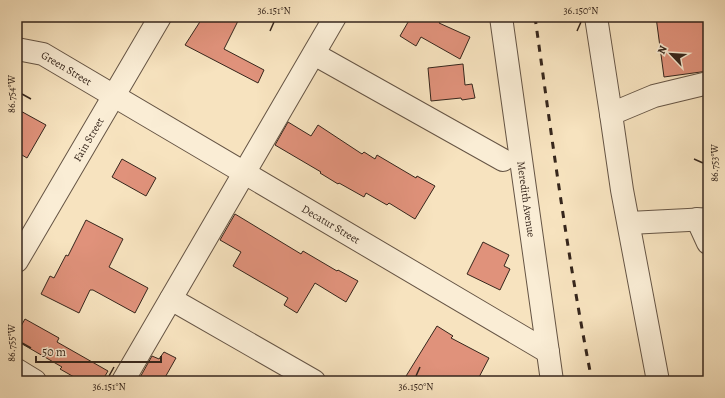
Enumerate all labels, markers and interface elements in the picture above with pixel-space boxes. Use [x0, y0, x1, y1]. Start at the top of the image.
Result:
text: 36.151°N [257, 4, 291, 17]
text: 36.150°N [563, 4, 599, 17]
north arrow [651, 34, 691, 74]
text: N [654, 43, 671, 57]
street label: Green Street [38, 48, 95, 89]
text: 86.754°W [5, 74, 18, 113]
street label: Fain Street [70, 114, 108, 164]
text: 86.753°W [708, 144, 721, 182]
street label: Meredith Avenue [513, 160, 539, 238]
street label: Decatur Street [299, 201, 363, 248]
text: 86.755°W [5, 323, 18, 362]
scale bar [36, 338, 161, 364]
text: 50 m [42, 344, 66, 360]
text: 36.151°N [92, 380, 126, 393]
text: 36.150°N [398, 380, 434, 393]

